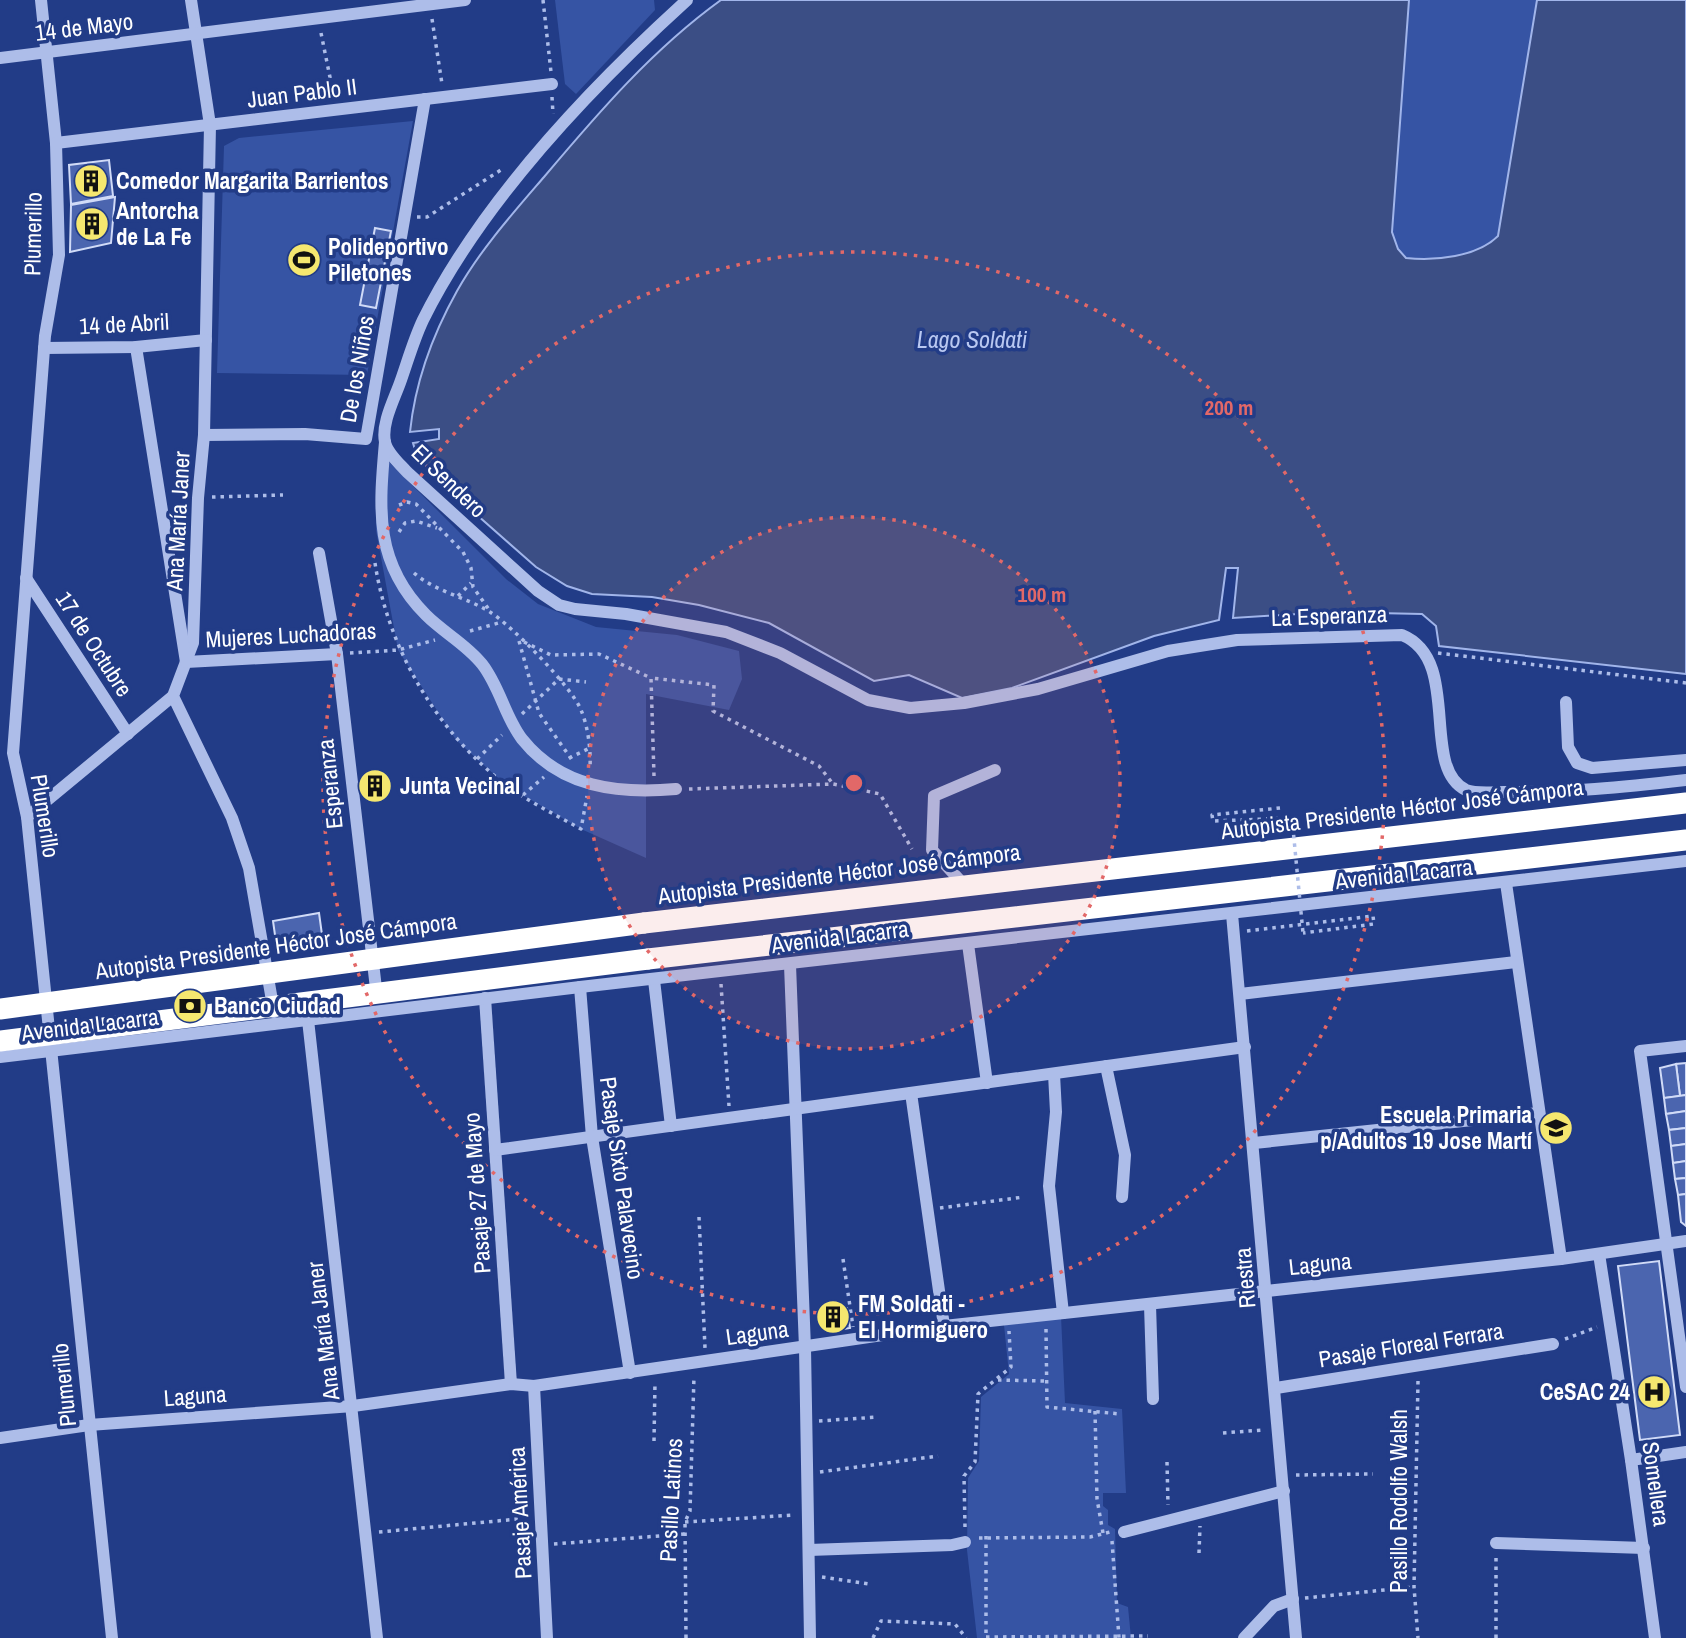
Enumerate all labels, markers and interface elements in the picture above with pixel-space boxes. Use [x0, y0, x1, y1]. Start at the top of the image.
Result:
street label: 14 de Mayo [33, 5, 135, 48]
street label: Juan Pablo II [245, 70, 358, 115]
building icon: Comedor Margarita Barrientos [72, 162, 110, 200]
place label: Comedor Margarita Barrientos [116, 165, 388, 196]
street label: Plumerillo [16, 192, 49, 276]
place label: Antorcha de La Fe [116, 195, 199, 252]
building icon: Antorcha de La Fe [73, 205, 111, 243]
place label: Polideportivo Piletones [328, 231, 449, 288]
sports icon: Polideportivo Piletones [285, 241, 323, 279]
street label: 14 de Abril [78, 306, 170, 341]
street label: De los Niños [332, 313, 381, 425]
water label: Lago Soldati [917, 323, 1028, 355]
text: 200 m [1205, 393, 1253, 422]
street label: El Sendero [405, 437, 494, 524]
street label: Ana María Janer [158, 450, 197, 592]
text: 100 m [1018, 580, 1066, 609]
street label: 17 de Octubre [49, 585, 140, 702]
street label: La Esperanza [1270, 598, 1388, 633]
street label: Mujeres Luchadoras [205, 615, 377, 654]
street label: Esperanza [309, 737, 350, 831]
building icon: Junta Vecinal [356, 767, 394, 805]
place label: Junta Vecinal [400, 770, 520, 801]
centre of rings [842, 771, 866, 795]
street label: Autopista Presidente Héctor José Cámpora [1218, 771, 1585, 846]
street label: Plumerillo [24, 772, 67, 860]
street label: Autopista Presidente Héctor José Cámpora [655, 836, 1022, 911]
street label: Avenida Lacarra [1333, 851, 1475, 896]
street label: Autopista Presidente Héctor José Cámpora [92, 905, 459, 986]
street label: Avenida Lacarra [769, 913, 911, 960]
bank icon: Banco Ciudad [171, 987, 209, 1025]
place label: Banco Ciudad [214, 990, 341, 1021]
street label: Avenida Lacarra [19, 1001, 161, 1048]
street label: Pasaje Sixto Palavecino [593, 1075, 652, 1281]
place label: Escuela Primaria p/Adultos 19 Jose Martí [1320, 1099, 1533, 1156]
school or university icon: Escuela Primaria p/Adultos 19 Jose Martí [1537, 1109, 1575, 1147]
street label: Pasaje 27 de Mayo [455, 1111, 498, 1275]
street label: Laguna [1287, 1245, 1353, 1282]
street label: Riestra [1226, 1246, 1263, 1310]
street label: Ana María Janer [299, 1259, 347, 1403]
place label: FM Soldati - El Hormiguero [858, 1288, 988, 1345]
building icon: FM Soldati - El Hormiguero [814, 1298, 852, 1336]
street label: Laguna [724, 1313, 791, 1352]
street label: Pasaje Floreal Ferrara [1316, 1315, 1506, 1374]
street label: Plumerillo [44, 1342, 83, 1428]
hospital icon: CeSAC 24 [1635, 1373, 1673, 1411]
place label: CeSAC 24 [1540, 1376, 1631, 1407]
street label: Laguna [162, 1378, 228, 1413]
street label: Pasillo Rodolfo Walsh [1383, 1409, 1414, 1593]
street label: Pasillo Latinos [652, 1437, 689, 1563]
street label: Somellera [1635, 1440, 1678, 1529]
street label: Pasaje América [501, 1446, 538, 1580]

